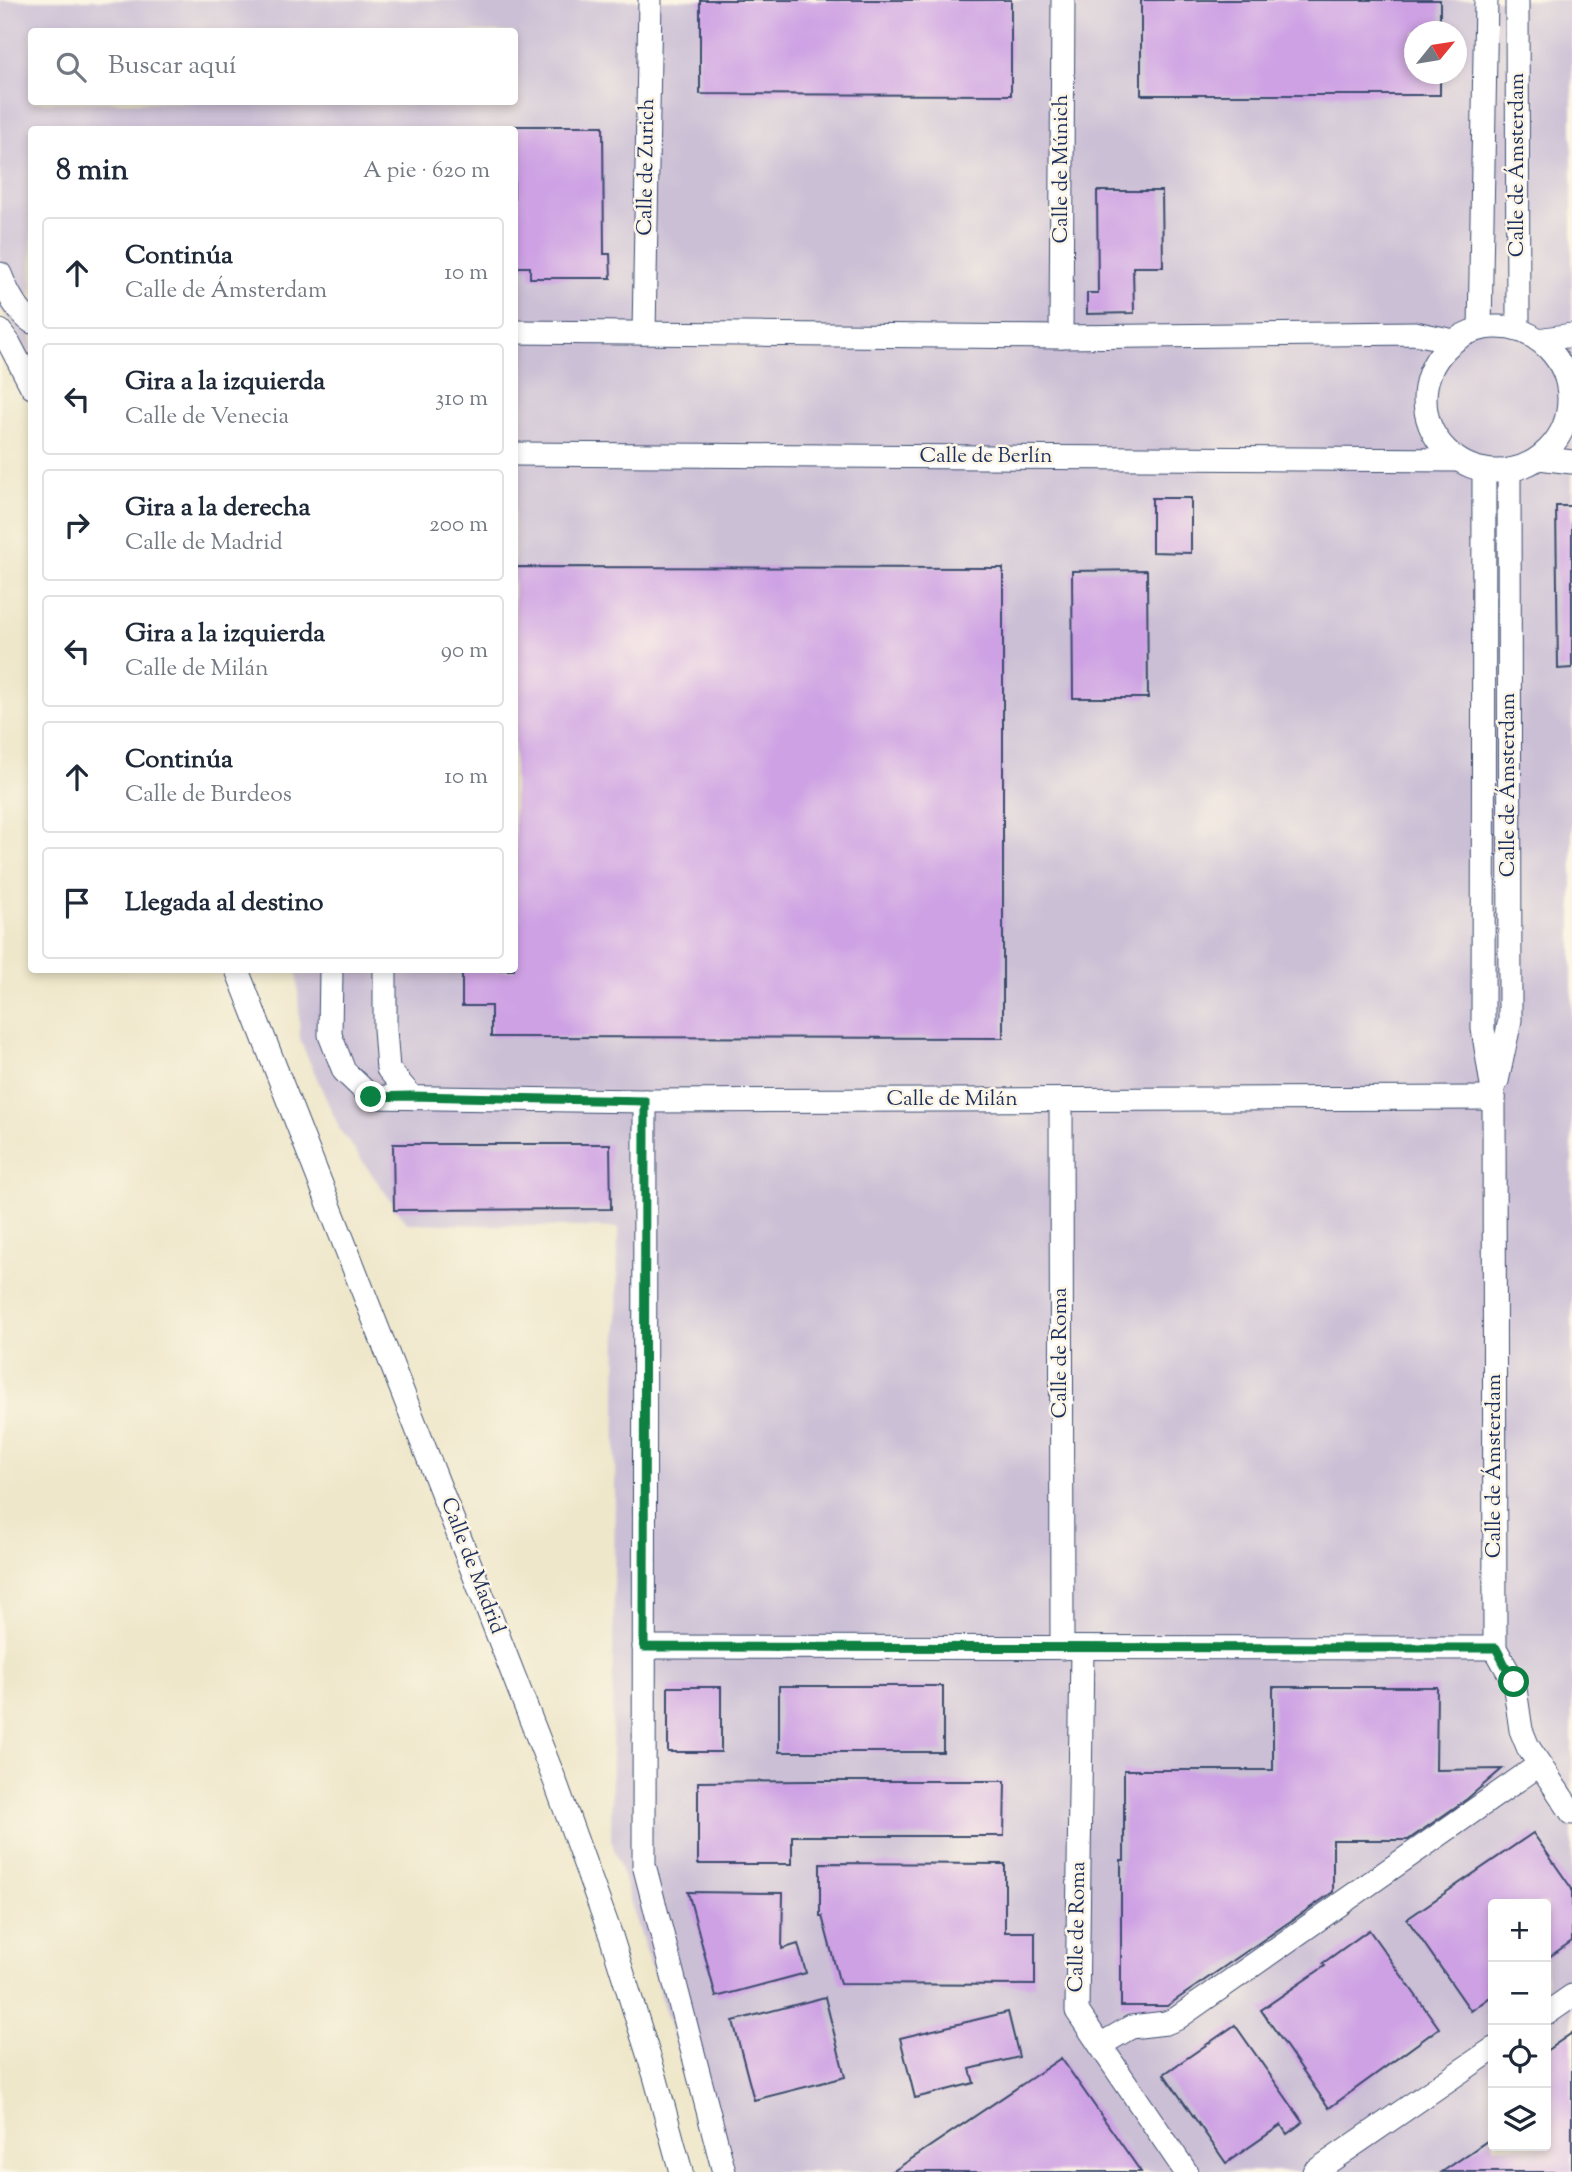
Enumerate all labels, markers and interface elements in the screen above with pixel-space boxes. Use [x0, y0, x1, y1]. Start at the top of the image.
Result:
north arrow [1404, 21, 1467, 84]
search box [28, 28, 518, 105]
icon: search [52, 48, 90, 86]
text: Buscar aquí [108, 48, 237, 85]
street label: Calle de Ámsterdam [1503, 73, 1533, 257]
street label: Calle de Múnich [1047, 94, 1077, 244]
street label: Calle de Zurich [631, 98, 663, 236]
text: 8 min [56, 150, 128, 193]
text: A pie · 620 m [363, 155, 490, 188]
text: Continúa [125, 238, 233, 275]
icon: ahead [58, 254, 96, 292]
text: 10 m [444, 257, 488, 290]
text: Calle de Ámsterdam [125, 275, 327, 308]
text: Gira a la izquierda [125, 364, 325, 401]
icon: left [58, 380, 96, 418]
text: 310 m [435, 383, 488, 416]
text: Calle de Venecia [125, 401, 289, 434]
street label: Calle de Berlín [919, 442, 1053, 472]
text: Gira a la derecha [125, 490, 310, 527]
icon: right [58, 506, 96, 544]
text: 200 m [429, 509, 488, 542]
text: Calle de Madrid [125, 527, 283, 560]
text: Gira a la izquierda [125, 616, 325, 653]
icon: left [58, 632, 96, 670]
text: 90 m [441, 635, 488, 668]
text: Calle de Milán [125, 653, 269, 686]
street label: Calle de Ámsterdam [1494, 693, 1524, 877]
text: Continúa [125, 742, 233, 779]
icon: ahead [58, 758, 96, 796]
text: 10 m [444, 761, 488, 794]
text: Calle de Burdeos [125, 779, 292, 812]
icon: arrive [58, 884, 96, 922]
text: Llegada al destino [125, 885, 323, 922]
route end [355, 1081, 386, 1112]
street label: Calle de Milán [886, 1085, 1018, 1115]
street label: Calle de Roma [1046, 1287, 1076, 1419]
street label: Calle de Ámsterdam [1480, 1374, 1510, 1558]
street label: Calle de Madrid [432, 1493, 512, 1639]
route start [1498, 1666, 1529, 1697]
street label: Calle de Roma [1062, 1861, 1094, 1993]
map controls [1488, 1899, 1551, 2151]
button: + [1488, 1899, 1551, 1962]
button: − [1488, 1962, 1551, 2025]
button: locate [1488, 2025, 1551, 2088]
button: layers [1488, 2088, 1551, 2151]

